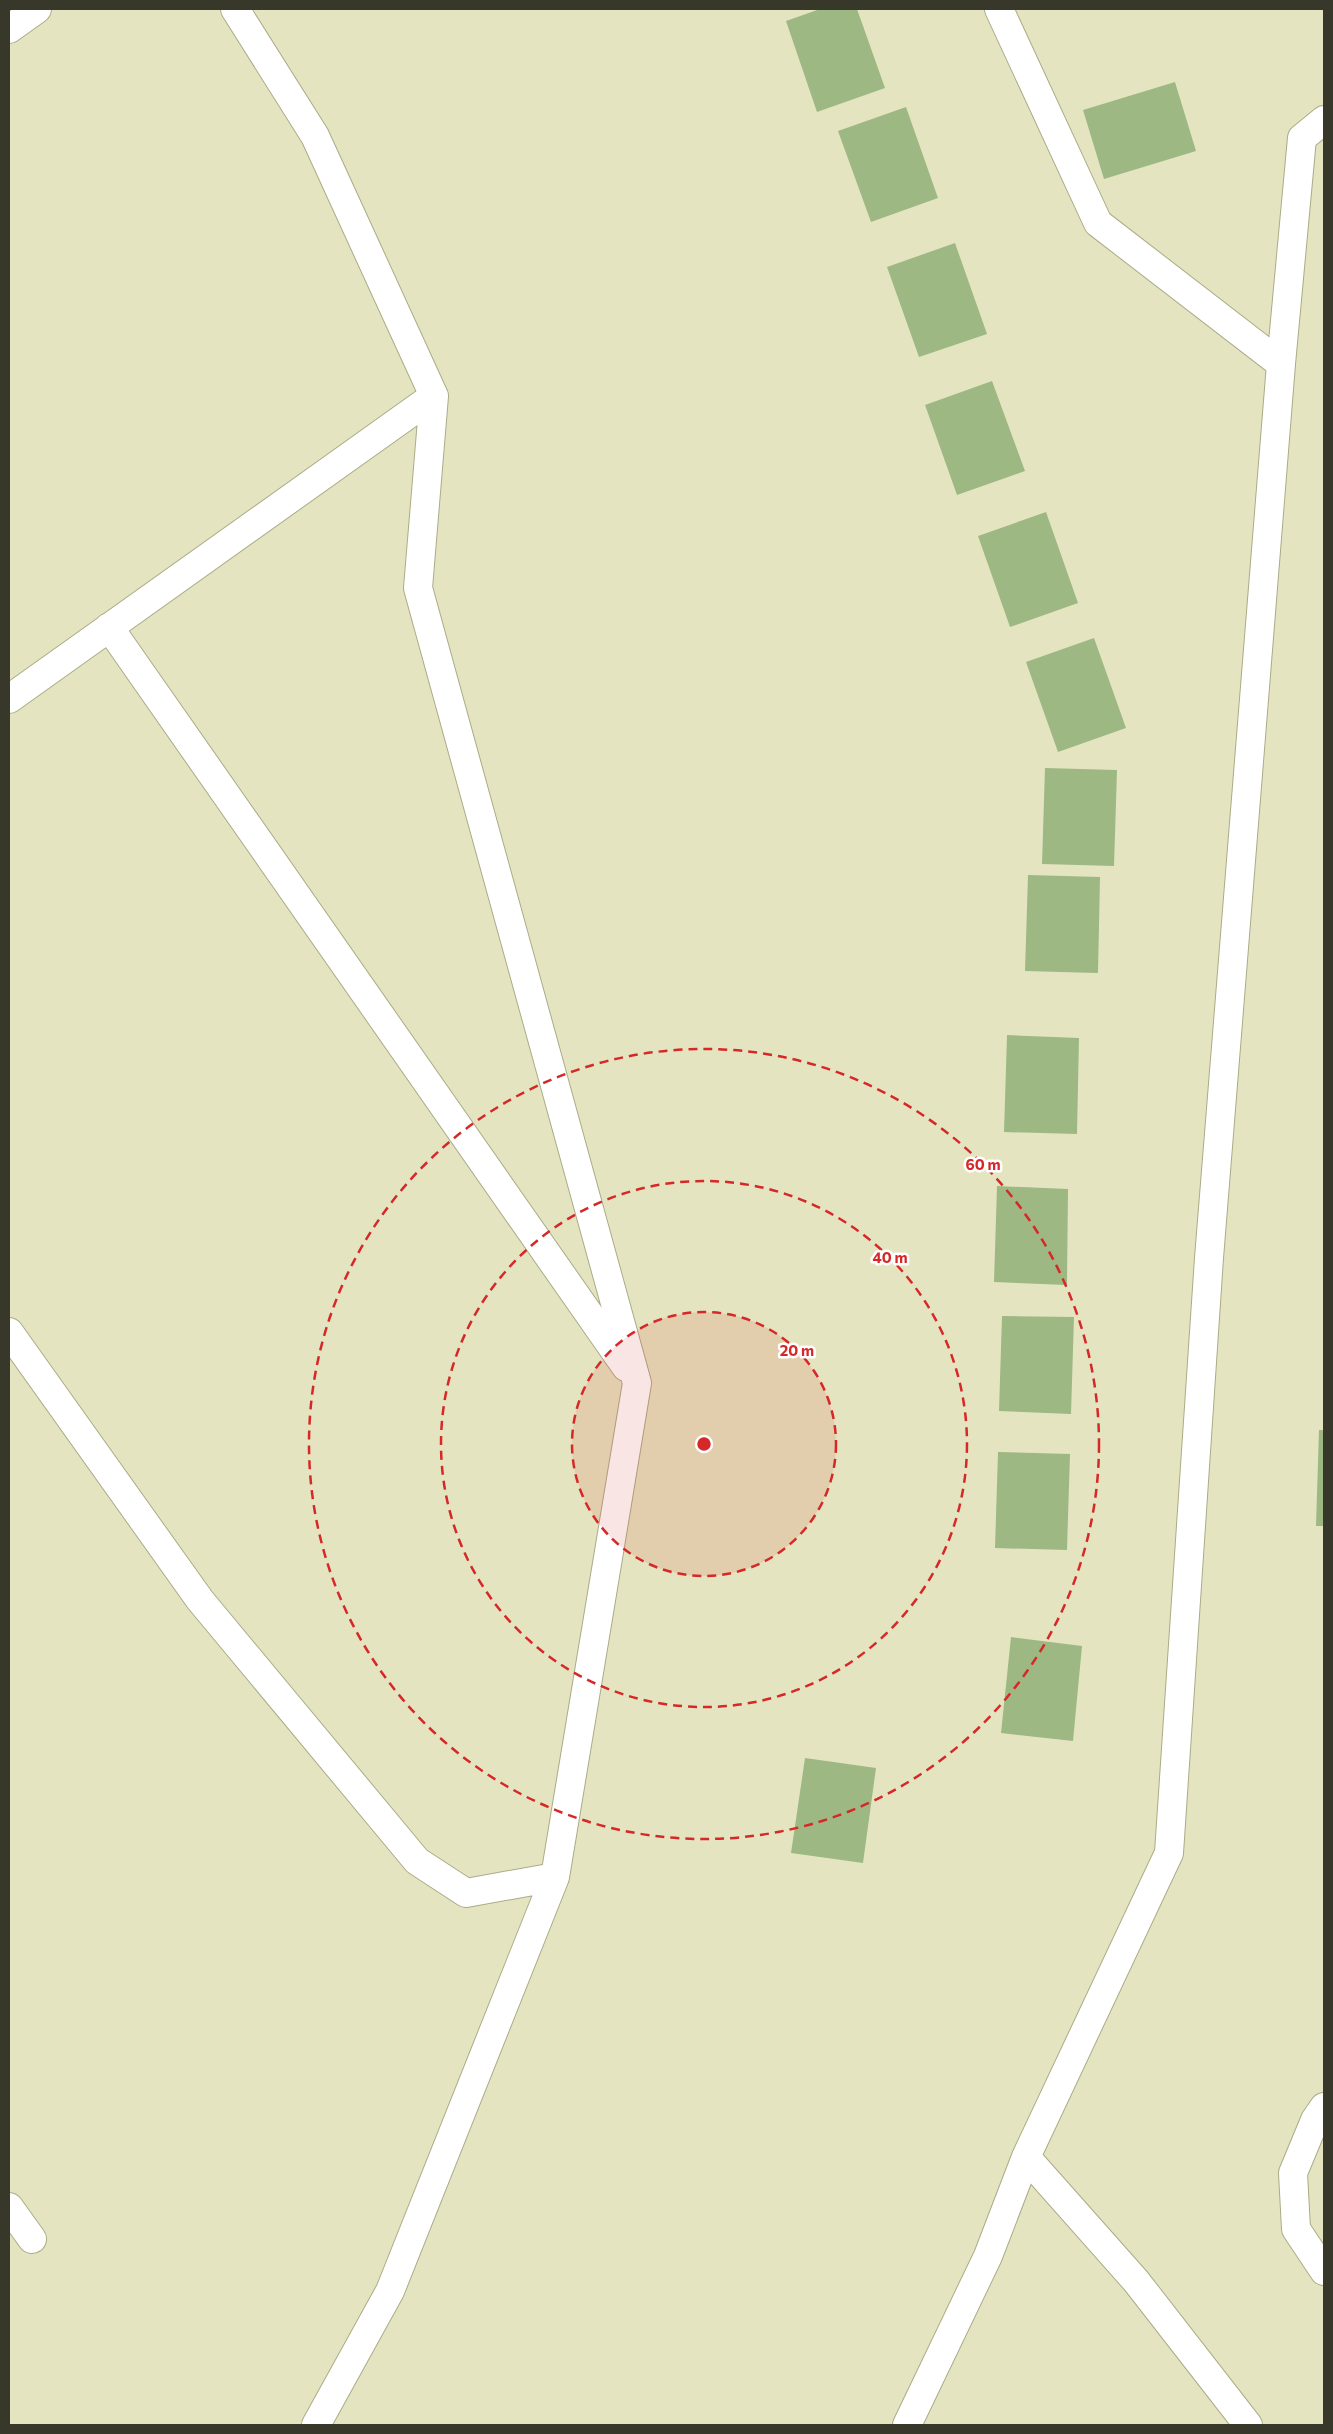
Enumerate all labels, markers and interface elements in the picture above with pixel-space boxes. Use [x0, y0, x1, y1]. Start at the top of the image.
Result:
text: 60 m [965, 1155, 1001, 1173]
text: 40 m [872, 1248, 908, 1266]
text: 20 m [780, 1341, 814, 1359]
centre of rings [695, 1435, 713, 1453]

